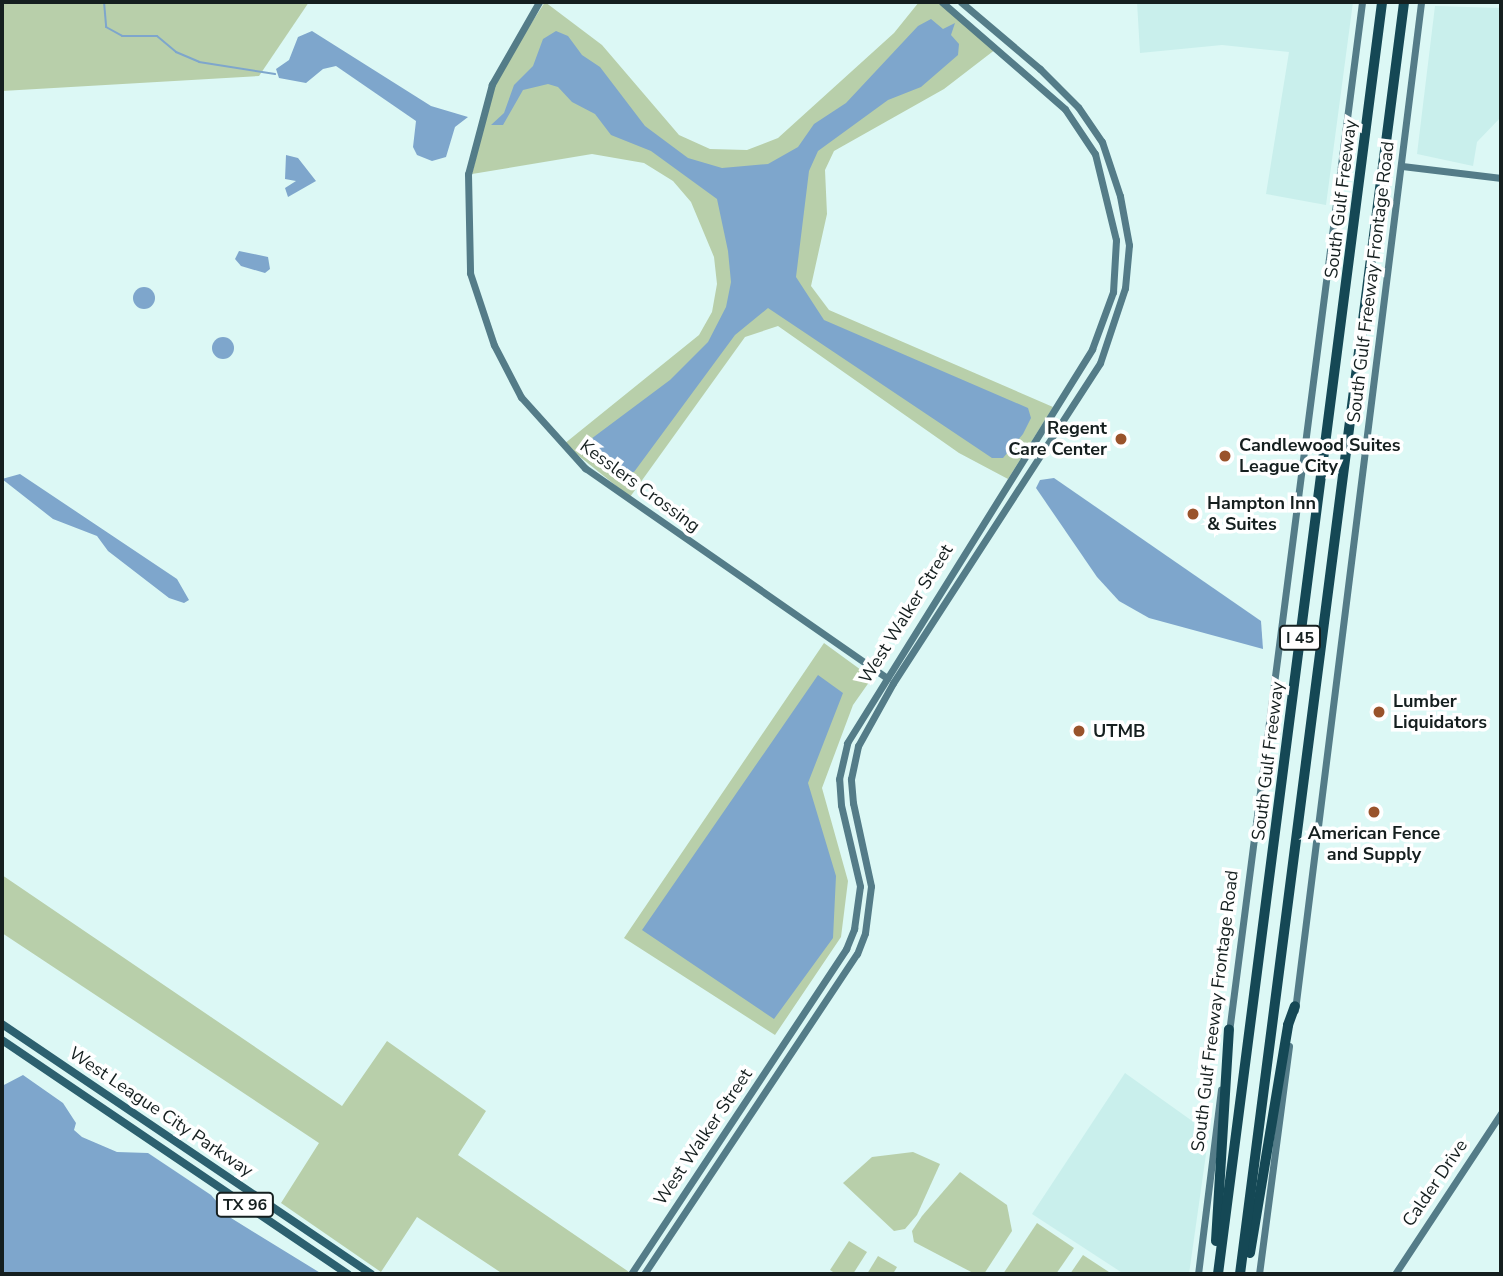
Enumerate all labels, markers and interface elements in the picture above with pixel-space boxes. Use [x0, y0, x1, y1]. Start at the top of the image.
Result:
street label: South Gulf Freeway [1321, 118, 1361, 280]
street label: South Gulf Freeway Frontage Road [1343, 140, 1399, 424]
place label: Regent Care Center [1008, 418, 1107, 460]
marker: Regent Care Center [1113, 431, 1129, 447]
street label: Kesslers Crossing [576, 435, 704, 537]
place label: Candlewood Suites League City [1239, 435, 1401, 478]
marker: Candlewood Suites League City [1217, 448, 1233, 464]
place label: Hampton Inn & Suites [1207, 493, 1316, 536]
marker: Hampton Inn & Suites [1185, 506, 1201, 522]
street label: West Walker Street [854, 540, 958, 688]
road number: I 45 [1277, 625, 1323, 650]
street label: South Gulf Freeway [1248, 680, 1288, 842]
place label: Lumber Liquidators [1393, 691, 1487, 734]
marker: Lumber Liquidators [1371, 704, 1387, 720]
place label: UTMB [1093, 720, 1145, 742]
marker: UTMB [1071, 723, 1087, 739]
marker: American Fence and Supply [1366, 804, 1382, 820]
place label: American Fence and Supply [1308, 823, 1440, 866]
street label: South Gulf Freeway Frontage Road [1187, 869, 1243, 1153]
street label: West League City Parkway [65, 1042, 257, 1182]
street label: West Walker Street [649, 1065, 757, 1209]
street label: Calder Drive [1398, 1135, 1472, 1231]
road number: TX 96 [215, 1192, 275, 1218]

